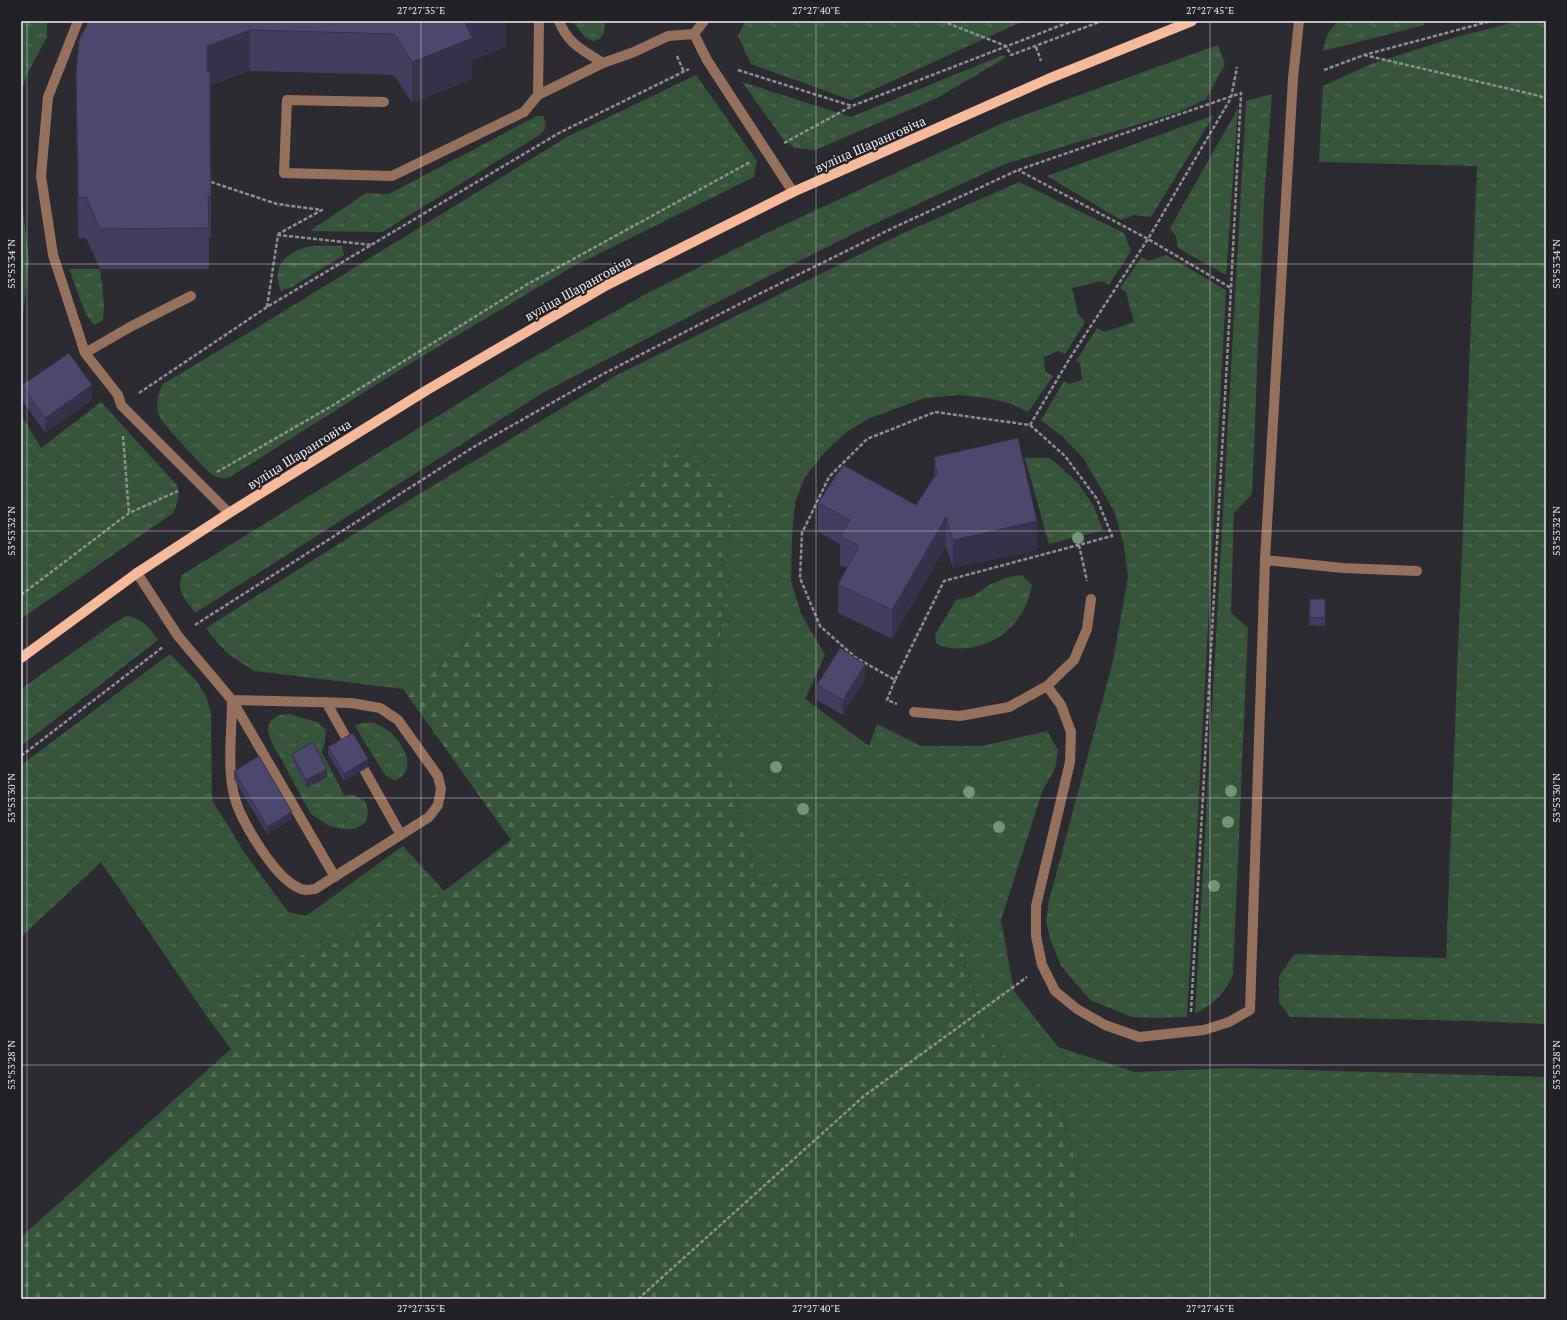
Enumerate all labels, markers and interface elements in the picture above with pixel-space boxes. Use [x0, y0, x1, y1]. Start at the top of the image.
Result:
text: 27°27'35"E [397, 4, 445, 17]
text: 27°27'40"E [792, 4, 840, 17]
text: 27°27'45"E [1186, 4, 1234, 17]
street label: вуліца Шаранговіча [812, 111, 929, 177]
text: 53°53'34"N [5, 239, 18, 289]
text: 53°53'34"N [1550, 239, 1563, 289]
street label: вуліца Шаранговіча [521, 251, 635, 325]
street label: вуліца Шаранговіча [243, 414, 355, 493]
text: 53°53'32"N [5, 506, 18, 556]
text: 53°53'32"N [1550, 506, 1563, 556]
text: 53°53'30"N [5, 773, 18, 823]
text: 53°53'30"N [1550, 773, 1563, 823]
text: 53°53'28"N [5, 1040, 18, 1090]
text: 53°53'28"N [1550, 1040, 1563, 1090]
text: 27°27'35"E [397, 1302, 445, 1315]
text: 27°27'40"E [792, 1302, 840, 1315]
text: 27°27'45"E [1186, 1302, 1234, 1315]

